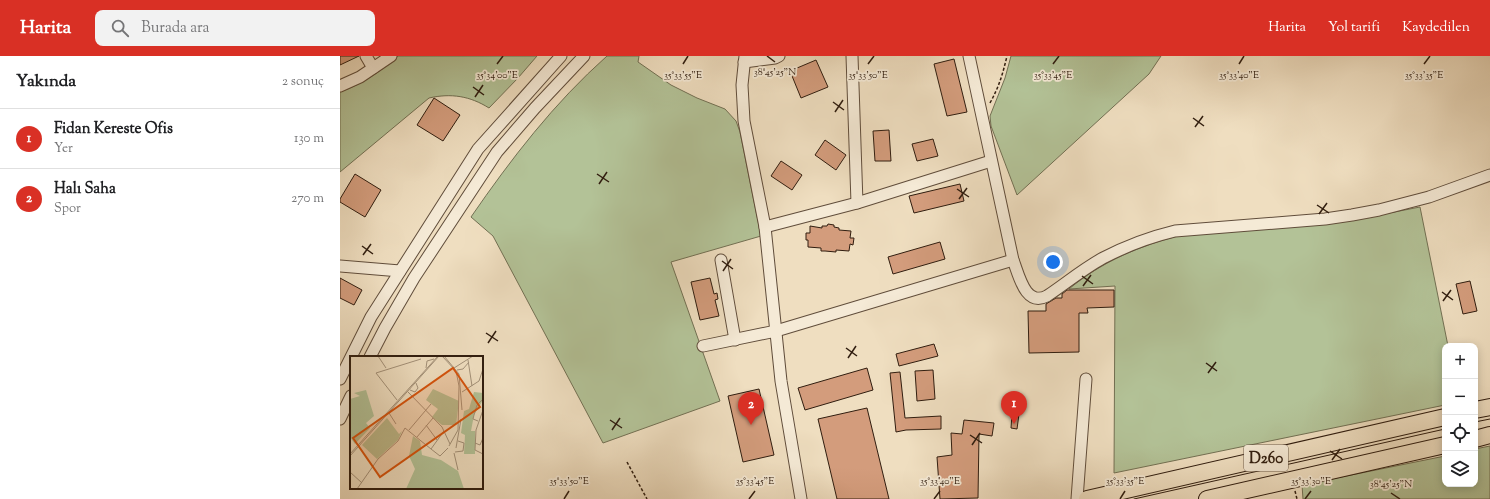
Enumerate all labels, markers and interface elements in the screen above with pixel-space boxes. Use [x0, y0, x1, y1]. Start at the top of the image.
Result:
search box [95, 10, 375, 46]
text: Harita [20, 15, 71, 42]
icon: search [109, 17, 131, 39]
text: Burada ara [141, 18, 209, 39]
text: Harita [1268, 18, 1306, 38]
text: Yol tarifi [1328, 18, 1380, 38]
text: Kaydedilen [1402, 18, 1470, 38]
text: 38°45'25"N [754, 65, 796, 80]
text: 35°34'00"E [476, 68, 518, 83]
text: 35°33'55"E [664, 68, 702, 83]
text: 35°33'50"E [848, 68, 888, 83]
text: 35°33'45"E [1034, 68, 1072, 83]
text: 35°33'40"E [1219, 68, 1259, 83]
text: 35°33'35"E [1405, 68, 1443, 83]
text: Yakında [16, 70, 76, 94]
text: 2 sonuç [282, 73, 324, 91]
text: Fidan Kereste Ofis [54, 119, 173, 140]
text: 1 [27, 130, 31, 148]
text: 130 m [294, 130, 324, 148]
text: Yer [54, 140, 73, 158]
text: Halı Saha [54, 179, 116, 200]
text: 2 [26, 190, 32, 208]
text: 270 m [291, 190, 324, 208]
text: Spor [54, 200, 81, 218]
your location [1043, 252, 1063, 272]
map controls [1442, 343, 1478, 487]
button: + [1442, 343, 1478, 379]
inset map [350, 356, 483, 489]
button: − [1442, 379, 1478, 415]
pin: 1 [1001, 391, 1027, 424]
pin: 2 [738, 392, 764, 425]
button: locate [1442, 415, 1478, 451]
road number: D260 [1244, 445, 1288, 471]
button: layers [1442, 451, 1478, 487]
text: 35°33'50"E [549, 474, 589, 489]
text: 35°33'45"E [736, 474, 774, 489]
text: 35°33'40"E [920, 474, 960, 489]
text: 35°33'35"E [1106, 474, 1144, 489]
text: 35°33'30"E [1291, 474, 1331, 489]
text: 38°45'25"N [1370, 477, 1412, 492]

